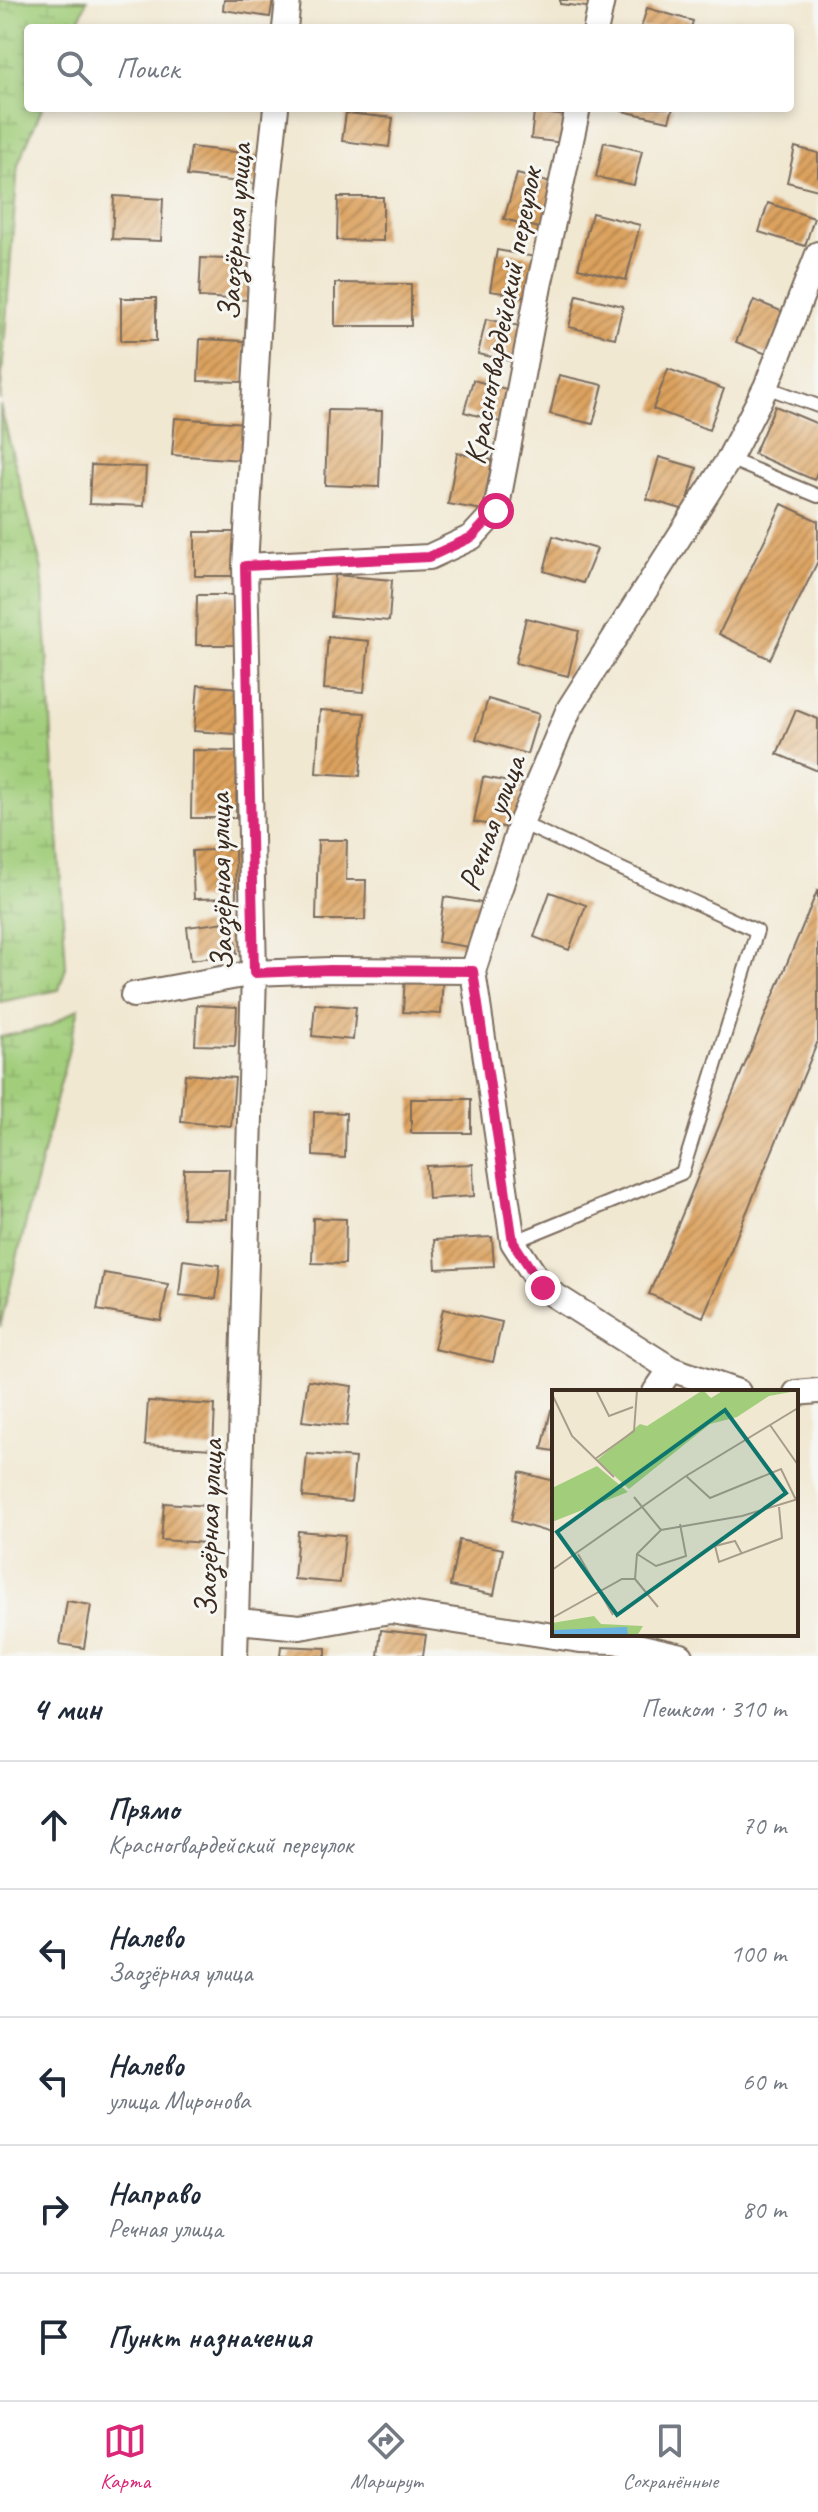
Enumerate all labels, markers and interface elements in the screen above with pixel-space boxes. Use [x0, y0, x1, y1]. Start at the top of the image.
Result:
search box [24, 24, 794, 112]
icon: search [52, 46, 96, 90]
text: Поиск [116, 49, 179, 87]
street label: Заозёрная улица [208, 140, 261, 322]
street label: Красногвардейский переулок [454, 161, 552, 468]
route start [478, 493, 514, 529]
street label: Речная улица [448, 747, 536, 896]
street label: Заозёрная улица [198, 791, 243, 971]
route end [525, 1270, 561, 1306]
inset map [552, 1390, 798, 1636]
street label: Заозёрная улица [185, 1436, 232, 1617]
text: 4 мин [32, 1687, 101, 1730]
text: Пешком · 310 m [641, 1692, 786, 1725]
text: Прямо [108, 1790, 179, 1828]
icon: ahead [32, 1803, 76, 1847]
text: 70 m [742, 1809, 786, 1842]
text: Красногвардейский переулок [108, 1828, 353, 1861]
text: Налево [108, 1918, 184, 1956]
icon: left [32, 1931, 76, 1975]
text: 100 m [730, 1937, 786, 1970]
text: Заозёрная улица [108, 1956, 252, 1989]
text: Налево [108, 2046, 184, 2084]
icon: left [32, 2059, 76, 2103]
text: 60 m [742, 2065, 786, 2098]
text: улица Миронова [108, 2084, 250, 2117]
text: Направо [108, 2174, 200, 2212]
icon: right [32, 2187, 76, 2231]
text: 80 m [742, 2193, 786, 2226]
text: Речная улица [108, 2212, 223, 2245]
icon: arrive [32, 2315, 76, 2359]
text: Пункт назначения [108, 2318, 311, 2356]
tab: Карта [100, 2419, 150, 2495]
tab: Маршрут [350, 2419, 423, 2495]
tab: Сохранённые [623, 2419, 718, 2495]

